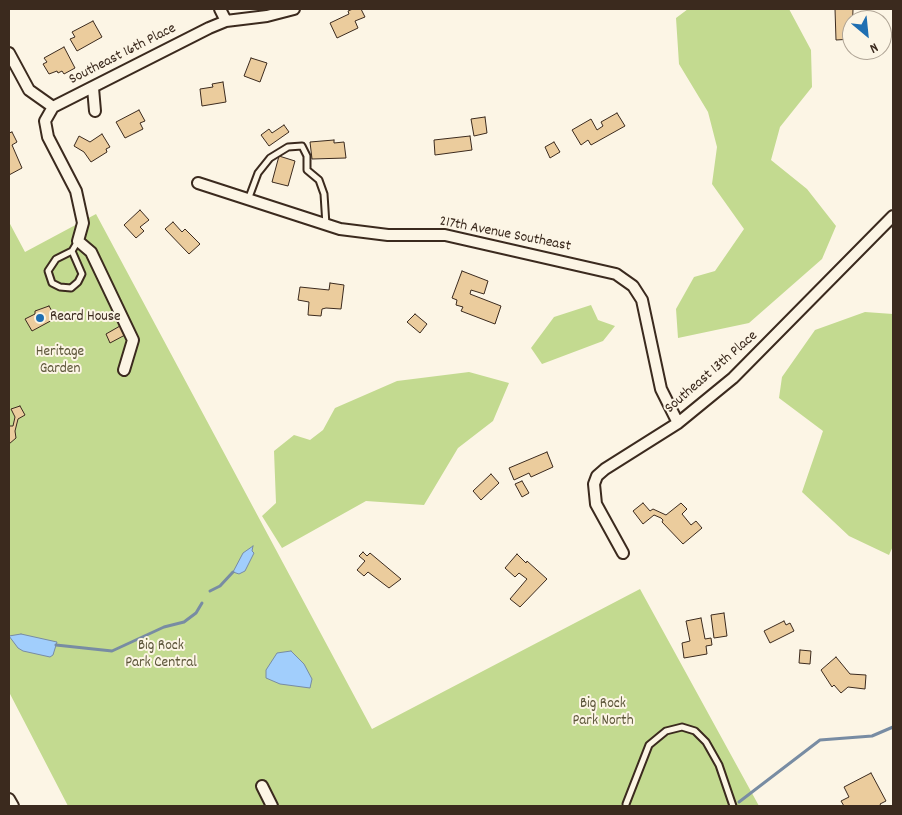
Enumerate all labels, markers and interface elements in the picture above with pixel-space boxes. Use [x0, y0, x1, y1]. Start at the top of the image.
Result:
north arrow [842, 10, 892, 60]
street label: Southeast 16th Place [67, 20, 179, 90]
text: N [866, 37, 881, 58]
street label: 217th Avenue Southeast [438, 213, 572, 257]
place label: Reard House [50, 309, 121, 327]
marker: Reard House [34, 312, 46, 324]
street label: Southeast 13th Place [662, 328, 762, 418]
park label: Heritage Garden [36, 344, 84, 379]
park label: Big Rock Park Central [125, 638, 197, 673]
park label: Big Rock Park North [572, 696, 634, 731]

